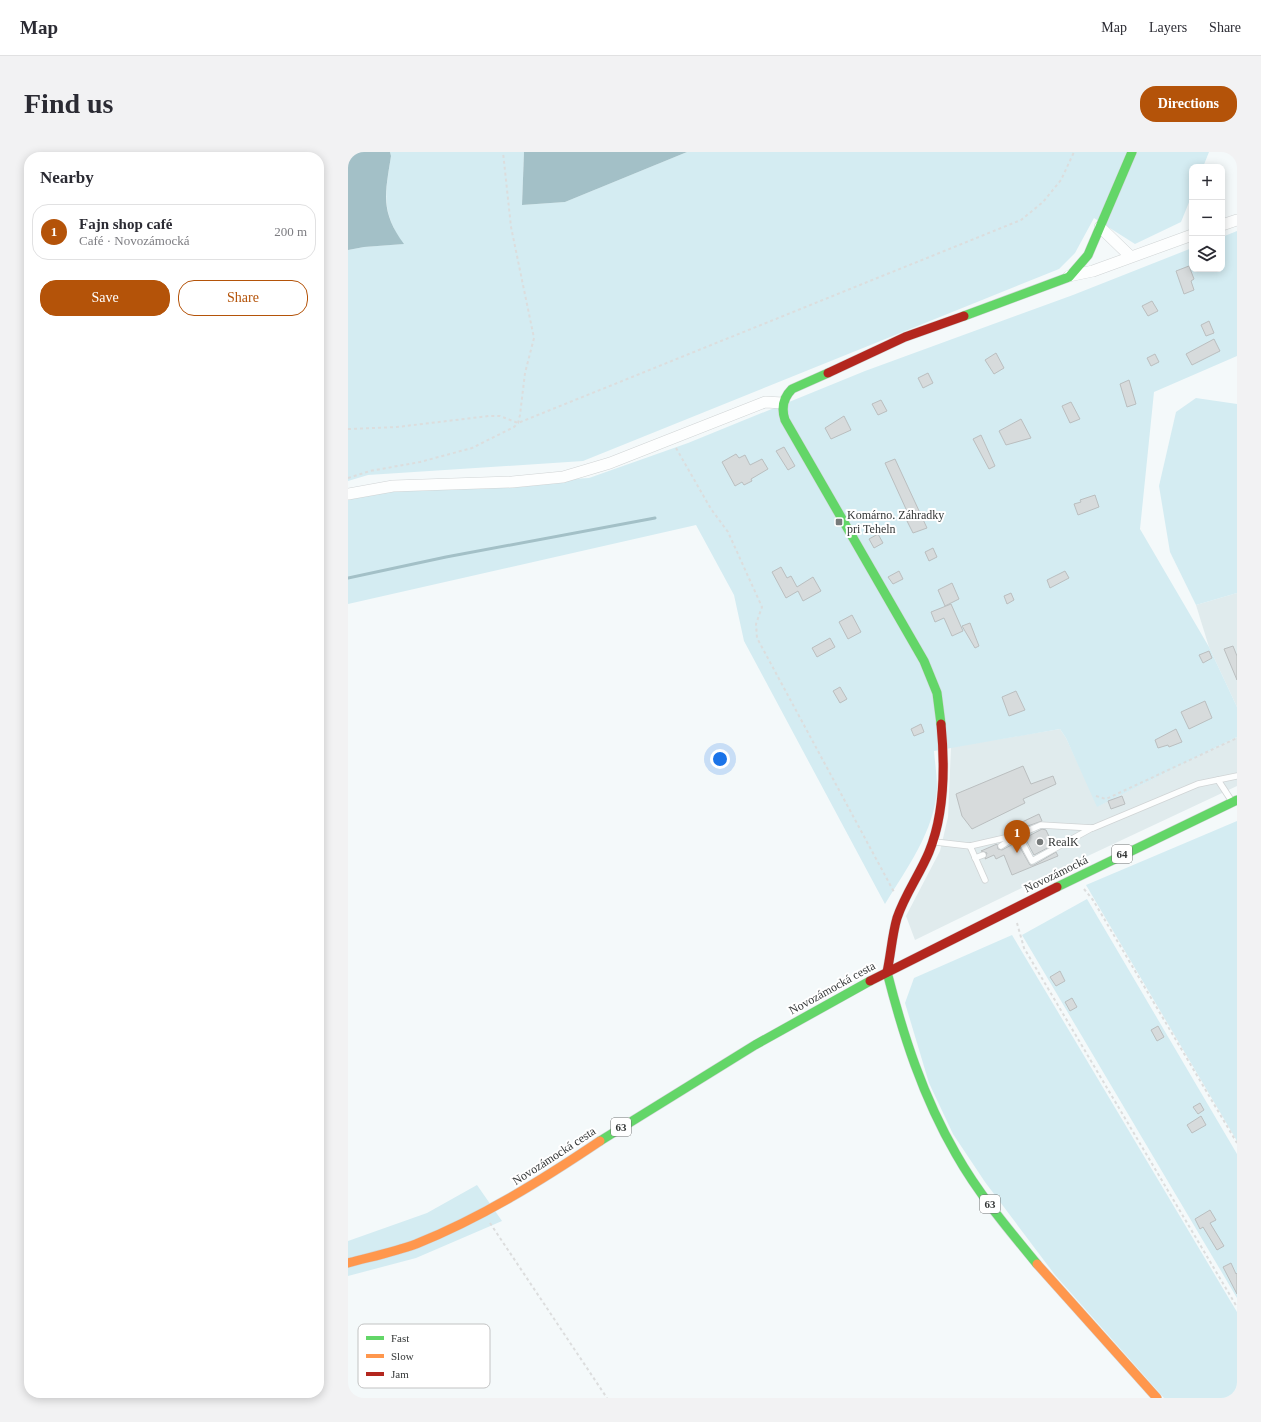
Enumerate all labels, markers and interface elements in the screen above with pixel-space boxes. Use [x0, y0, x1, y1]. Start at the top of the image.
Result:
text: Map [20, 17, 58, 38]
text: Map [1101, 20, 1127, 35]
text: Layers [1149, 20, 1187, 35]
text: Share [1209, 20, 1241, 35]
button: Directions [1140, 86, 1237, 122]
text: Find us [24, 88, 114, 119]
map controls [1189, 164, 1225, 272]
button: + [1189, 164, 1225, 200]
text: Nearby [40, 168, 94, 187]
button: − [1189, 200, 1225, 236]
text: Fajn shop café [79, 216, 172, 232]
text: 1 [51, 224, 57, 239]
text: 200 m [274, 224, 307, 239]
text: Café · Novozámocká [79, 233, 189, 248]
button: layers [1189, 236, 1225, 272]
button: Save [40, 280, 170, 316]
button: Share [178, 280, 308, 316]
place label: Komárno. Záhradky pri Teheln [847, 508, 944, 536]
marker: Komárno. Záhradky pri Teheln [834, 517, 844, 527]
your location [710, 749, 730, 769]
pin: 1 [1004, 820, 1030, 853]
place label: RealK [1048, 835, 1079, 849]
marker: RealK [1035, 837, 1045, 847]
road number: 64 [1112, 845, 1132, 863]
street label: Novozámocká [1022, 852, 1091, 895]
street label: Novozámocká cesta [786, 958, 878, 1017]
road number: 63 [611, 1118, 631, 1136]
street label: Novozámocká cesta [510, 1124, 599, 1188]
road number: 63 [980, 1195, 1000, 1213]
legend [358, 1324, 490, 1388]
text: Fast [391, 1332, 409, 1344]
text: Slow [391, 1350, 414, 1362]
text: Jam [391, 1368, 409, 1380]

